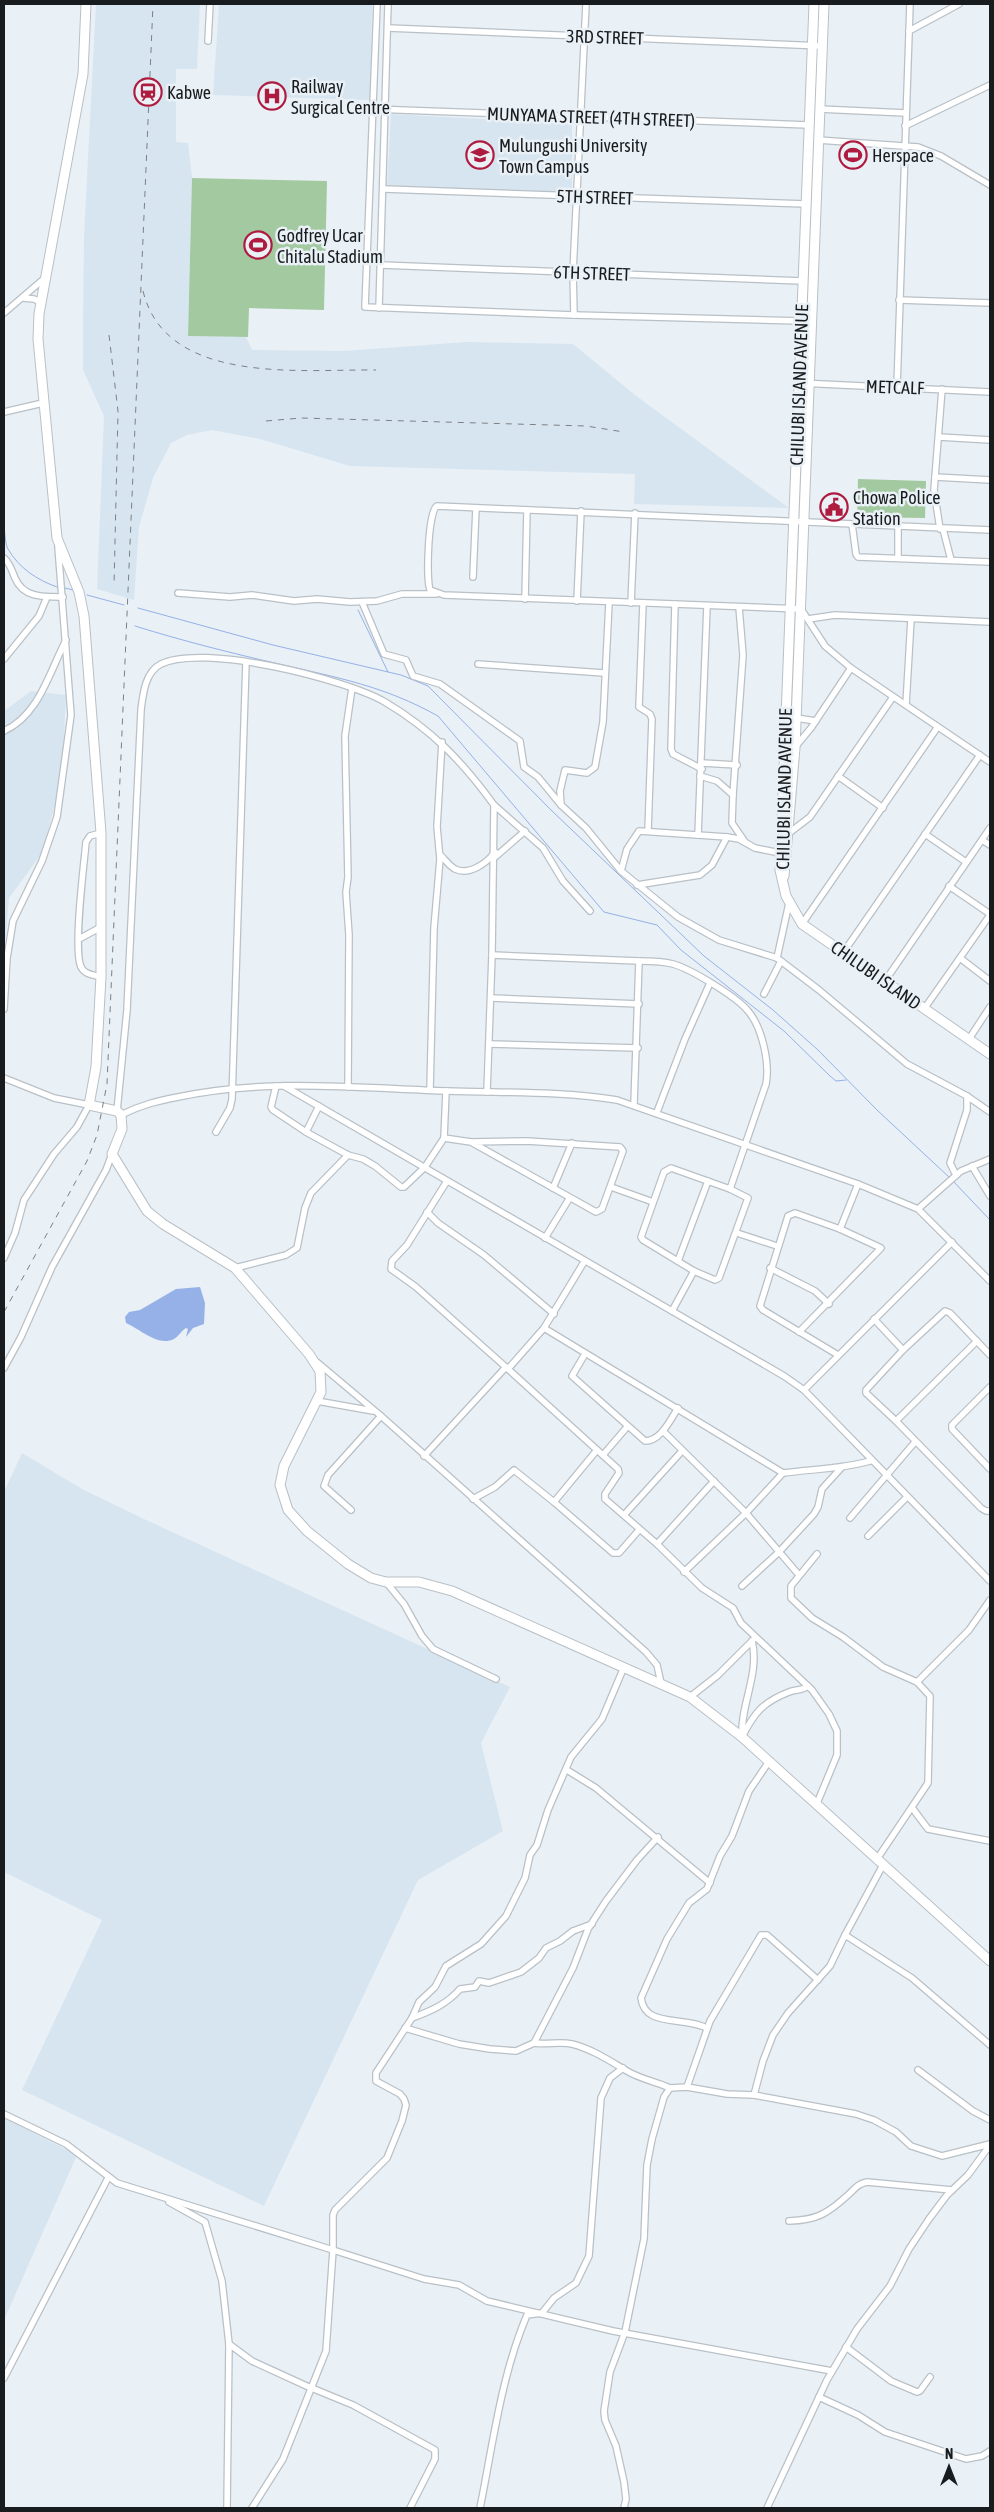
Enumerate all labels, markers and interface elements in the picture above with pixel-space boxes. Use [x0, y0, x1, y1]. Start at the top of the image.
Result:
street label: 3RD STREET [566, 25, 644, 49]
place label: Railway Surgical Centre [291, 76, 390, 118]
station icon: Kabwe [133, 77, 163, 107]
hospital icon: Railway Surgical Centre [257, 81, 287, 111]
place label: Kabwe [167, 82, 211, 103]
street label: MUNYAMA STREET (4TH STREET) [487, 103, 695, 131]
place label: Mulungushi University Town Campus [499, 135, 647, 177]
school or university icon: Mulungushi University Town Campus [465, 140, 495, 170]
sports icon: Herspace [838, 140, 868, 170]
place label: Herspace [872, 145, 934, 166]
street label: 5TH STREET [556, 185, 634, 209]
place label: Godfrey Ucar Chitalu Stadium [277, 225, 383, 267]
sports icon: Godfrey Ucar Chitalu Stadium [243, 230, 273, 260]
street label: 6TH STREET [553, 261, 631, 285]
street label: CHILUBI ISLAND AVENUE [786, 304, 812, 466]
street label: METCALF [865, 375, 925, 399]
place label: Chowa Police Station [853, 487, 940, 529]
public building icon: Chowa Police Station [819, 492, 849, 522]
street label: CHILUBI ISLAND AVENUE [772, 708, 796, 870]
street label: CHILUBI ISLAND [827, 936, 925, 1014]
north arrow [924, 2442, 974, 2492]
text: N [945, 2446, 953, 2462]

